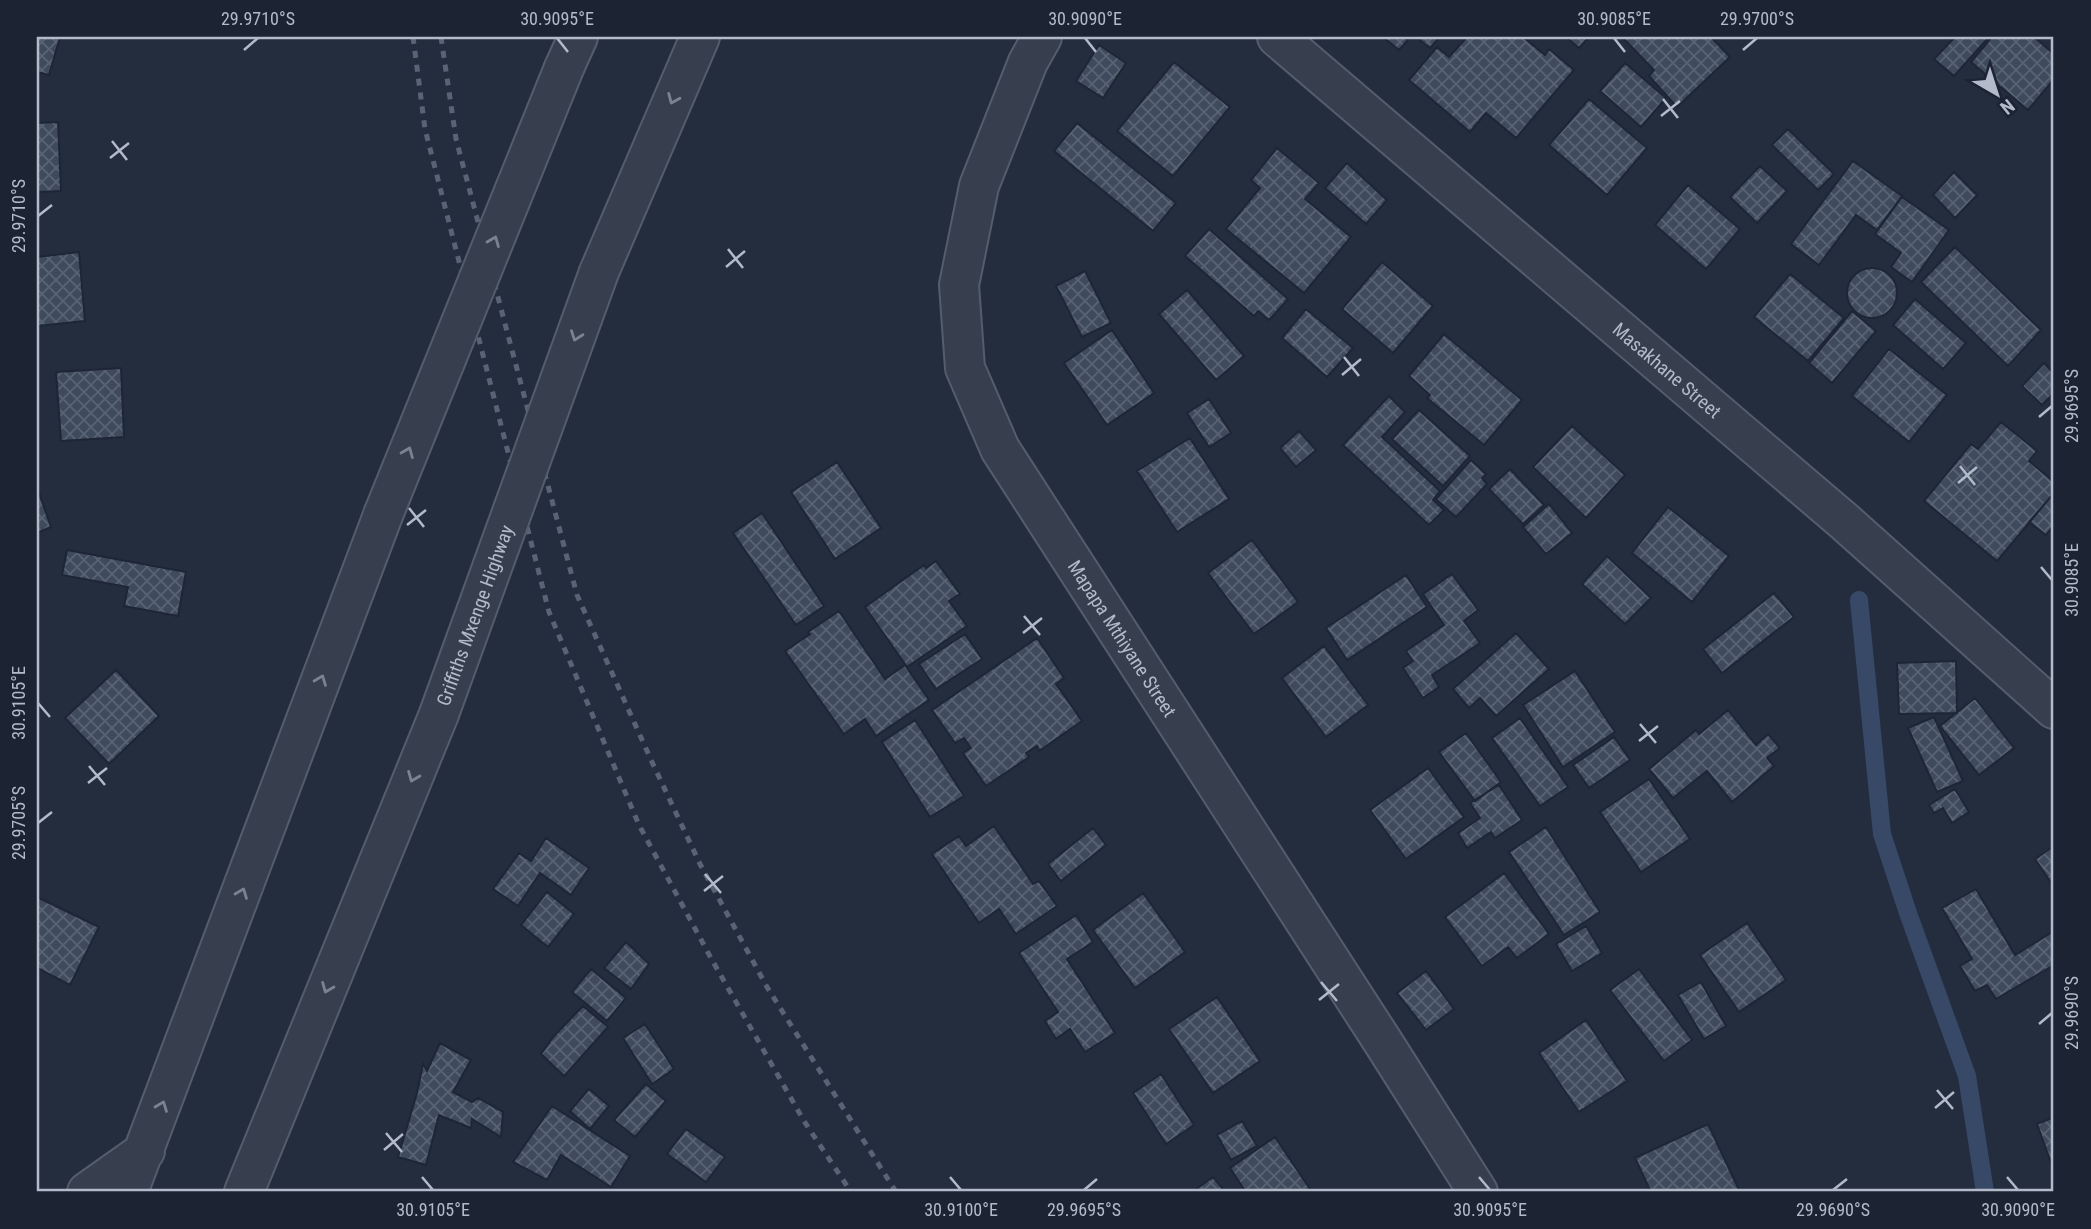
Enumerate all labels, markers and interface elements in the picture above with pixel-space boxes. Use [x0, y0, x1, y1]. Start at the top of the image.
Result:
text: 29.9710°S [221, 8, 295, 29]
text: 30.9095°E [520, 8, 594, 29]
text: 30.9090°E [1048, 8, 1122, 29]
text: 30.9085°E [1577, 8, 1651, 29]
text: 29.9700°S [1720, 8, 1794, 29]
north arrow [1962, 60, 2032, 130]
one-way arrow [667, 92, 681, 105]
text: N [1996, 94, 2019, 119]
text: 29.9710°S [8, 179, 29, 253]
one-way arrow [485, 236, 499, 248]
street label: Masakhane Street [1608, 317, 1726, 423]
one-way arrow [570, 330, 584, 342]
text: 29.9695°S [2061, 369, 2082, 443]
one-way arrow [400, 447, 414, 459]
street label: Griffiths Mxenge Highway [431, 522, 518, 709]
text: 30.9085°E [2061, 543, 2082, 617]
street label: Mapapa Mthiyane Street [1063, 556, 1181, 721]
text: 30.9105°E [8, 666, 29, 740]
one-way arrow [313, 674, 327, 686]
one-way arrow [408, 770, 422, 782]
text: 29.9705°S [8, 786, 29, 860]
one-way arrow [233, 887, 247, 899]
text: 29.9690°S [2061, 976, 2082, 1050]
one-way arrow [322, 981, 336, 993]
one-way arrow [154, 1100, 168, 1112]
text: 30.9105°E [396, 1199, 470, 1220]
text: 30.9100°E [924, 1199, 998, 1220]
text: 29.9695°S [1047, 1199, 1121, 1220]
text: 30.9095°E [1453, 1199, 1527, 1220]
text: 29.9690°S [1796, 1199, 1870, 1220]
text: 30.9090°E [1981, 1199, 2055, 1220]

